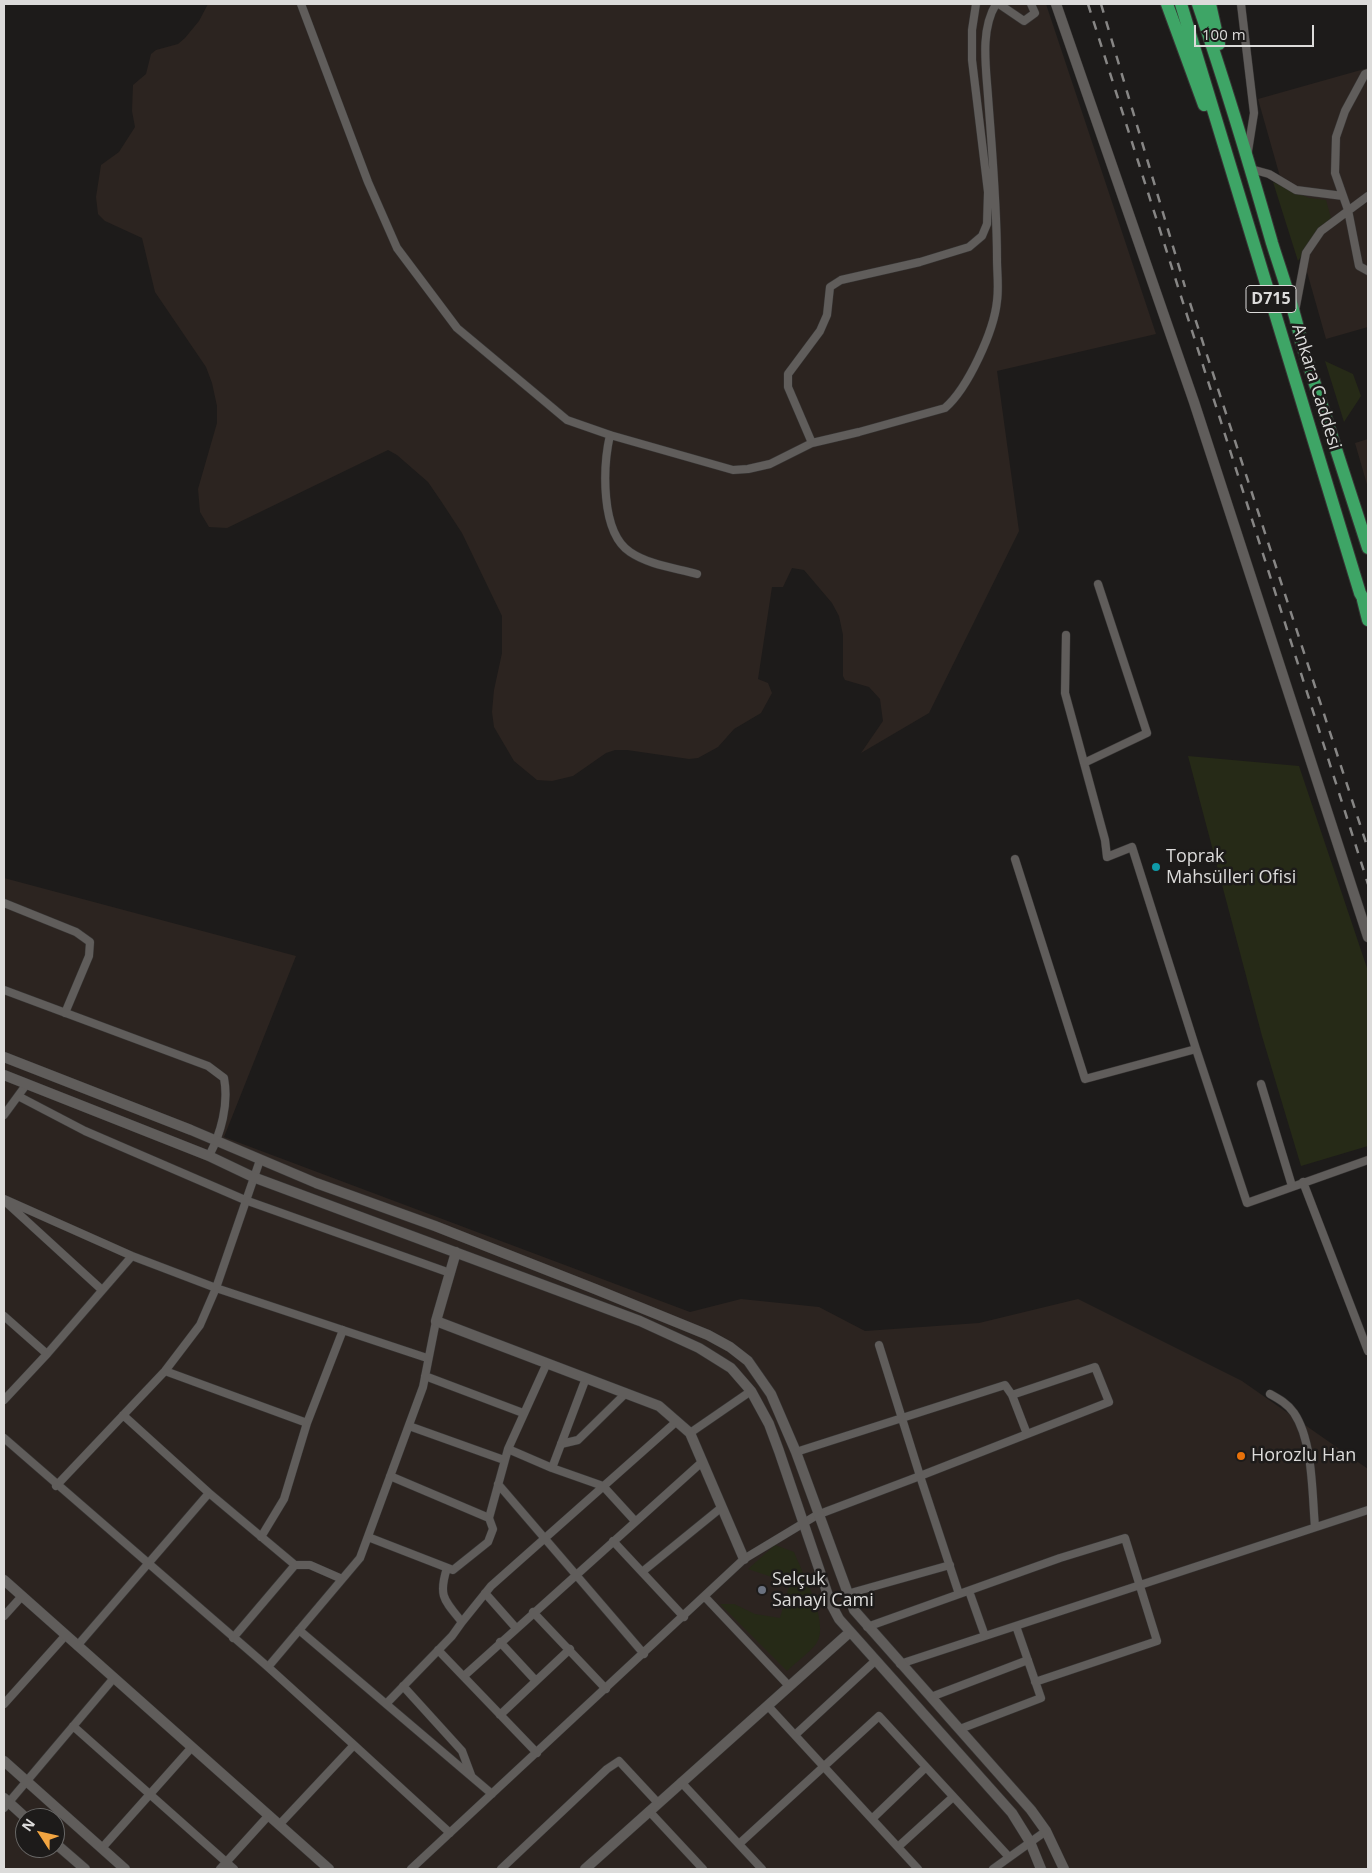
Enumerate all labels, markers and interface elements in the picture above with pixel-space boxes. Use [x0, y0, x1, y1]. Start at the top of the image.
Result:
scale bar [1197, 15, 1317, 47]
text: 100 m [1202, 24, 1246, 44]
road number: D715 [1246, 286, 1296, 312]
street label: Ankara Caddesi [1287, 321, 1345, 453]
place label: Toprak Mahsülleri Ofisi [1166, 846, 1296, 889]
marker: Toprak Mahsülleri Ofisi [1150, 861, 1162, 873]
place label: Horozlu Han [1251, 1445, 1356, 1467]
marker: Horozlu Han [1235, 1450, 1247, 1462]
place label: Selçuk Sanayi Cami [772, 1569, 874, 1612]
marker: Selçuk Sanayi Cami [756, 1584, 768, 1596]
north arrow [15, 1808, 65, 1858]
text: N [17, 1815, 39, 1835]

